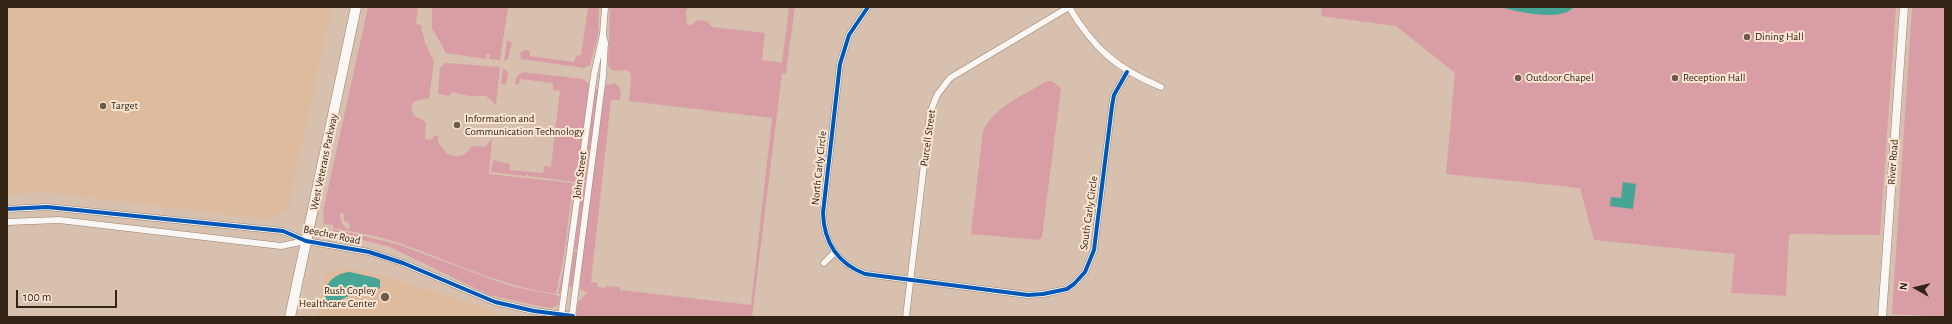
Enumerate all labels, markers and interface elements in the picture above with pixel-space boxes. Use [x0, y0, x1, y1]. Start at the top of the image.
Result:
place label: Dining Hall [1755, 30, 1804, 44]
marker: Dining Hall [1742, 32, 1752, 42]
place label: Outdoor Chapel [1526, 71, 1594, 85]
place label: Reception Hall [1683, 71, 1745, 85]
marker: Outdoor Chapel [1513, 73, 1523, 83]
marker: Reception Hall [1670, 73, 1680, 83]
place label: Target [111, 99, 138, 113]
marker: Target [98, 101, 108, 111]
street label: Purcell Street [917, 109, 939, 167]
street label: West Veterans Parkway [307, 112, 341, 212]
place label: Information and Communication Technology [465, 112, 584, 138]
marker: Information and Communication Technology [452, 120, 462, 130]
street label: North Carly Circle [809, 130, 829, 206]
street label: River Road [1885, 139, 1901, 185]
street label: John Street [570, 151, 590, 199]
street label: South Carly Circle [1077, 175, 1101, 251]
street label: Beecher Road [302, 222, 362, 248]
north arrow [1896, 268, 1936, 308]
scale bar [18, 282, 119, 308]
text: N [1898, 282, 1910, 291]
place label: Rush Copley Healthcare Center [299, 284, 376, 310]
text: 100 m [23, 291, 51, 303]
marker: Rush Copley Healthcare Center [379, 291, 391, 303]

